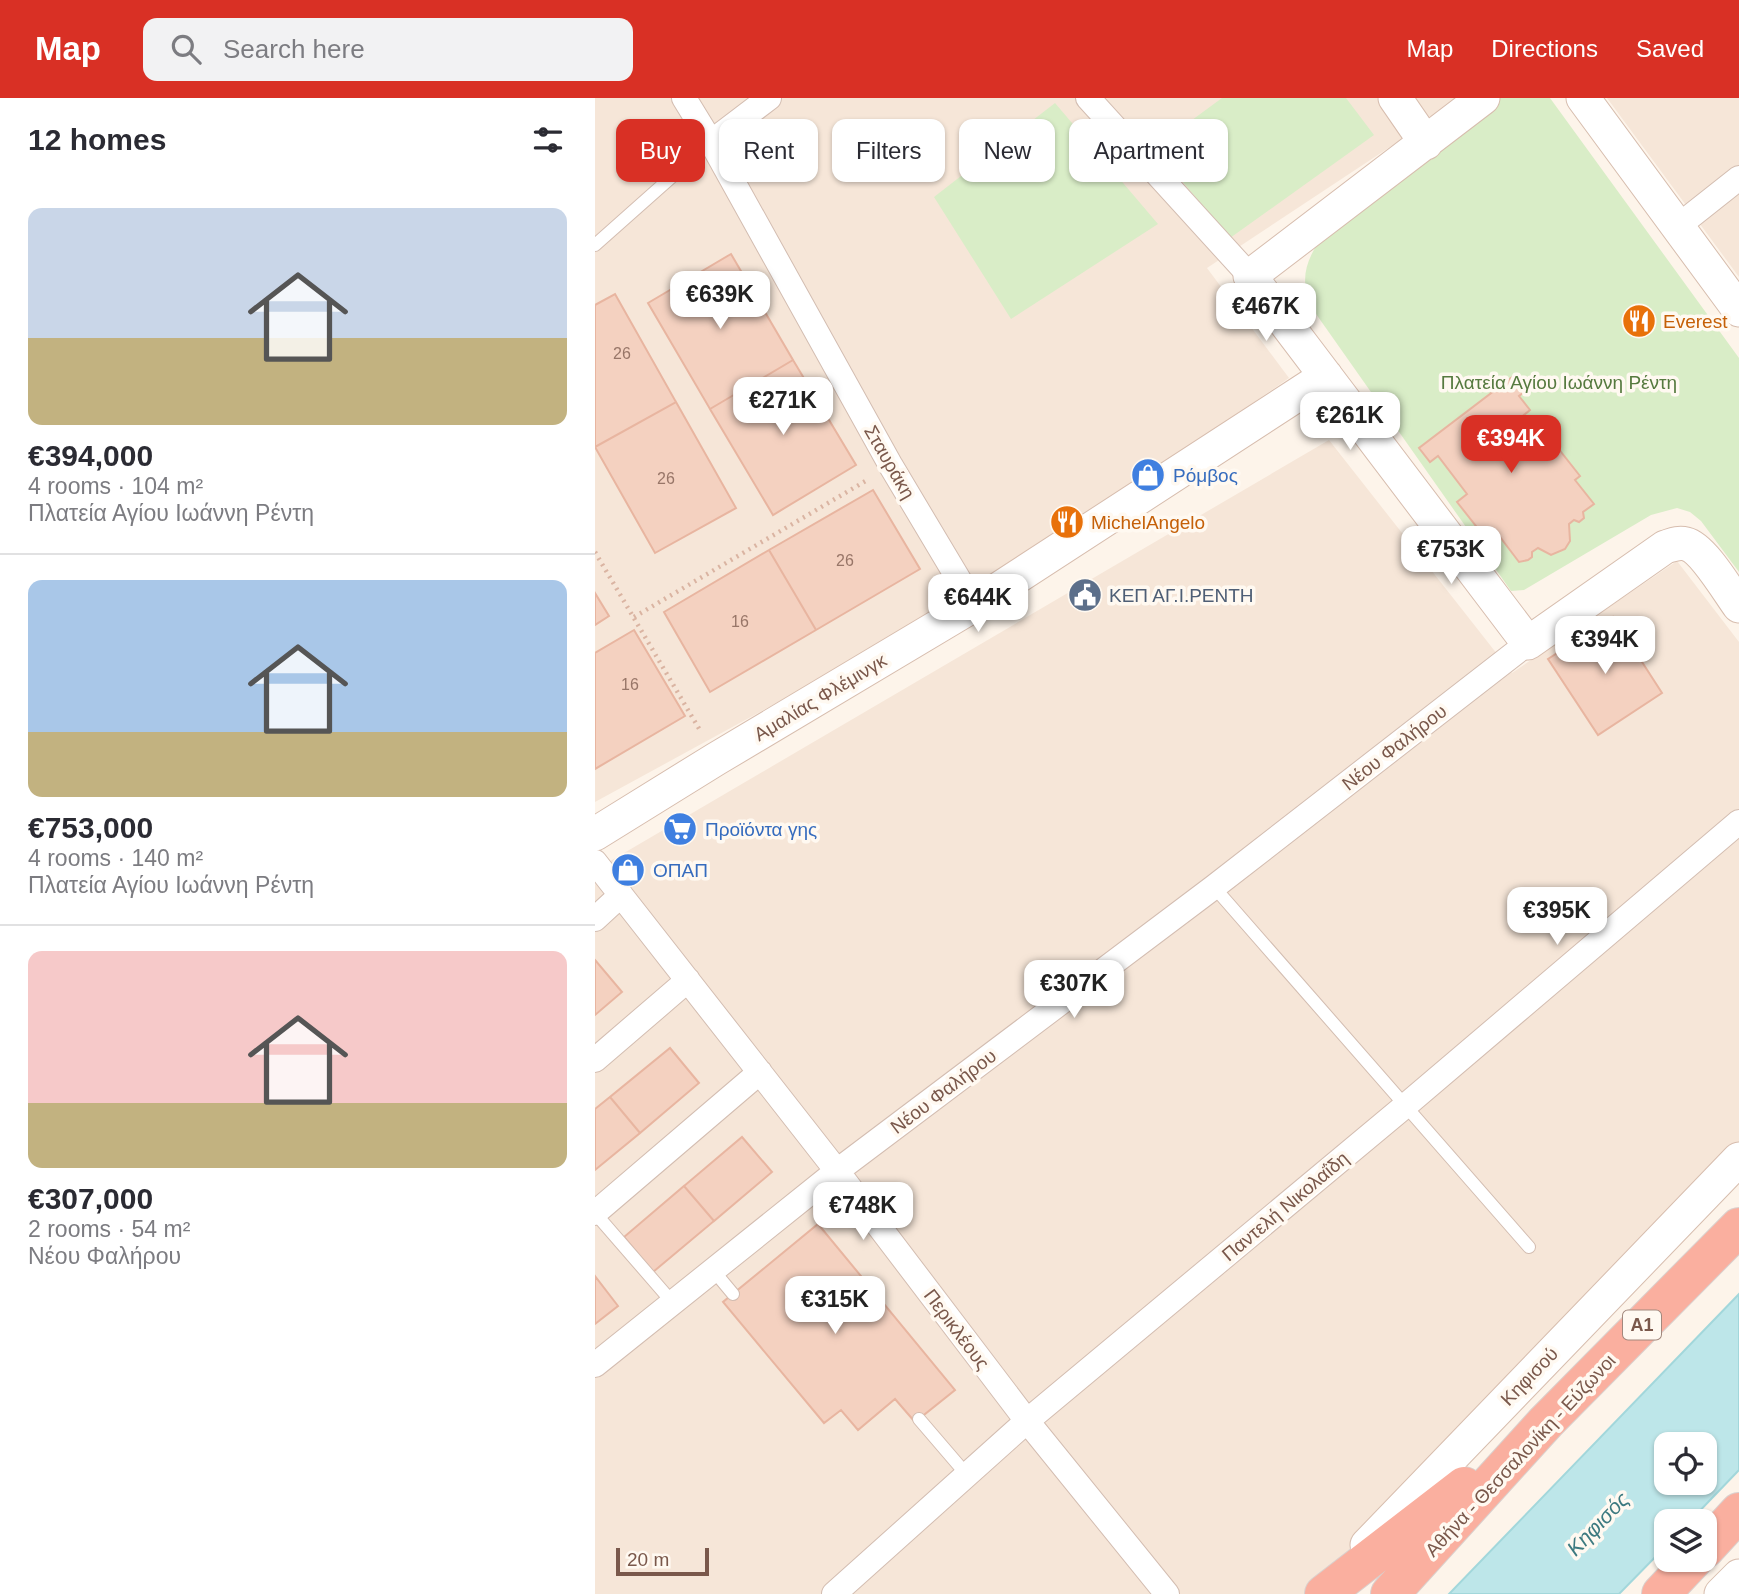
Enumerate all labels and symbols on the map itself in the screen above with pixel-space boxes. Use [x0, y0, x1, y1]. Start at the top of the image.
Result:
pin: €639K [671, 272, 769, 331]
pin: €467K [1217, 284, 1315, 343]
restaurant icon: Everest [1620, 302, 1658, 340]
place label: Everest [1663, 311, 1728, 332]
house number: 26 [613, 345, 631, 362]
park label: Πλατεία Αγίου Ιωάννη Ρέντη [1441, 372, 1677, 393]
pin: €271K [734, 378, 832, 437]
pin: €261K [1301, 392, 1399, 452]
pin: €394K [1462, 416, 1560, 475]
street label: Σταυράκη [860, 422, 919, 503]
shop icon: Ρόμβος [1129, 456, 1167, 494]
place label: Ρόμβος [1173, 465, 1238, 486]
house number: 26 [657, 470, 675, 487]
restaurant icon: MichelAngelo [1048, 503, 1086, 541]
place label: MichelAngelo [1091, 512, 1205, 533]
pin: €753K [1402, 526, 1500, 586]
house number: 26 [836, 552, 854, 569]
pin: €644K [929, 574, 1027, 634]
public building icon: ΚΕΠ ΑΓ.Ι.ΡΕΝΤΗ [1066, 576, 1104, 614]
place label: ΚΕΠ ΑΓ.Ι.ΡΕΝΤΗ [1109, 585, 1254, 606]
house number: 16 [731, 613, 749, 630]
pin: €394K [1556, 616, 1654, 676]
street label: Αμαλίας Φλέμινγκ [750, 649, 891, 745]
house number: 16 [621, 676, 639, 693]
street label: Νέου Φαλήρου [1338, 700, 1451, 795]
supermarket icon: Προϊόντα γης [661, 810, 699, 848]
place label: Προϊόντα γης [705, 819, 817, 840]
shop icon: ΟΠΑΠ [609, 851, 647, 889]
place label: ΟΠΑΠ [653, 860, 708, 881]
pin: €395K [1508, 888, 1606, 947]
pin: €307K [1025, 960, 1123, 1020]
street label: Νέου Φαλήρου [887, 1045, 1000, 1138]
street label: Παντελή Νικολαΐδη [1218, 1147, 1353, 1265]
pin: €748K [814, 1182, 912, 1242]
pin: €315K [786, 1276, 884, 1336]
street label: Περικλέους [920, 1285, 994, 1373]
road number: Α1 [1623, 1310, 1661, 1340]
street label: Κηφισού [1497, 1343, 1562, 1410]
street label: Αθήνα - Θεσσαλονίκη - Εύζωνοι [1421, 1350, 1620, 1561]
water label: Κηφισός [1562, 1487, 1634, 1560]
scale bar [616, 1545, 709, 1577]

